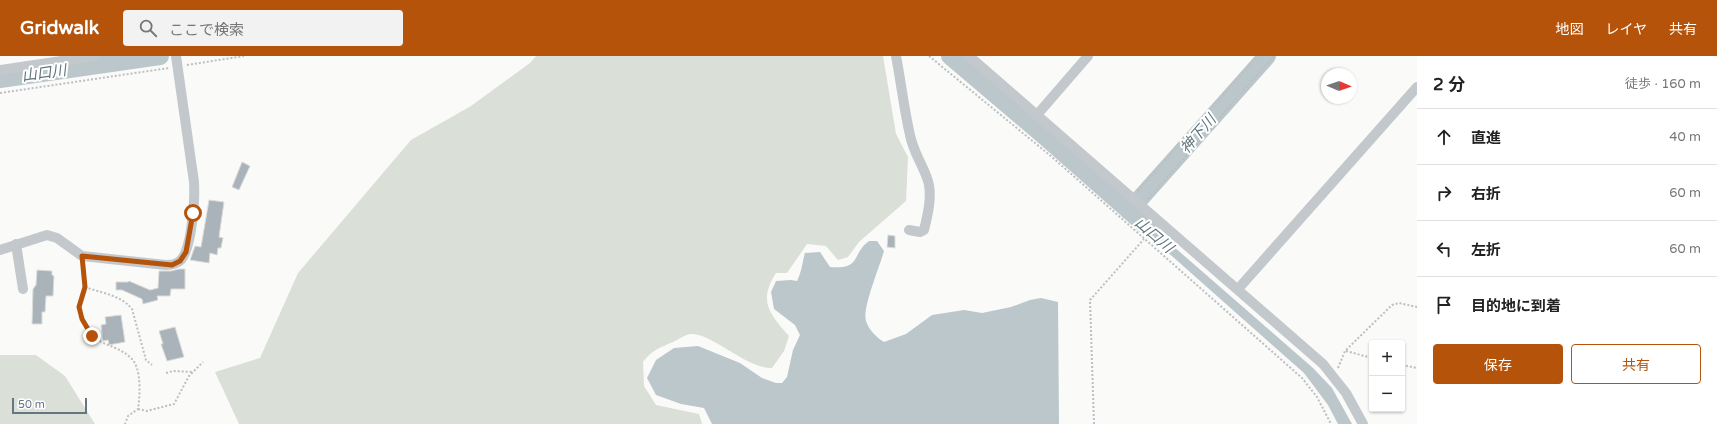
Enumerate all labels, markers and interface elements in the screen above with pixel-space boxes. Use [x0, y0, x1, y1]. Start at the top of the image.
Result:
search box [123, 10, 403, 46]
text: Gridwalk [20, 17, 99, 39]
icon: search [137, 17, 159, 39]
text: ここで検索 [169, 21, 244, 39]
text: 地図 [1555, 21, 1583, 38]
text: レイヤ [1605, 21, 1647, 38]
text: 共有 [1669, 21, 1697, 38]
water label: 山口川 [20, 61, 70, 85]
north arrow [1321, 68, 1357, 104]
text: 2 分 [1433, 74, 1465, 95]
text: 徒歩 · 160 m [1625, 76, 1701, 92]
water label: 神下川 [1176, 110, 1221, 157]
icon: ahead [1433, 126, 1455, 148]
text: 直進 [1471, 129, 1501, 147]
text: 40 m [1669, 129, 1701, 145]
icon: right [1433, 182, 1455, 204]
text: 右折 [1471, 185, 1501, 203]
text: 60 m [1669, 185, 1701, 201]
route start [184, 204, 202, 222]
water label: 山口川 [1131, 213, 1178, 258]
icon: left [1433, 238, 1455, 260]
text: 左折 [1471, 241, 1501, 259]
text: 60 m [1669, 241, 1701, 257]
icon: arrive [1433, 294, 1455, 316]
text: 目的地に到着 [1471, 297, 1561, 315]
route end [83, 327, 101, 345]
map controls [1369, 340, 1405, 412]
button: + [1369, 340, 1405, 376]
button: 保存 [1433, 344, 1563, 384]
button: 共有 [1571, 344, 1701, 384]
button: − [1369, 376, 1405, 412]
scale bar [12, 396, 87, 415]
text: 50 m [18, 398, 45, 411]

